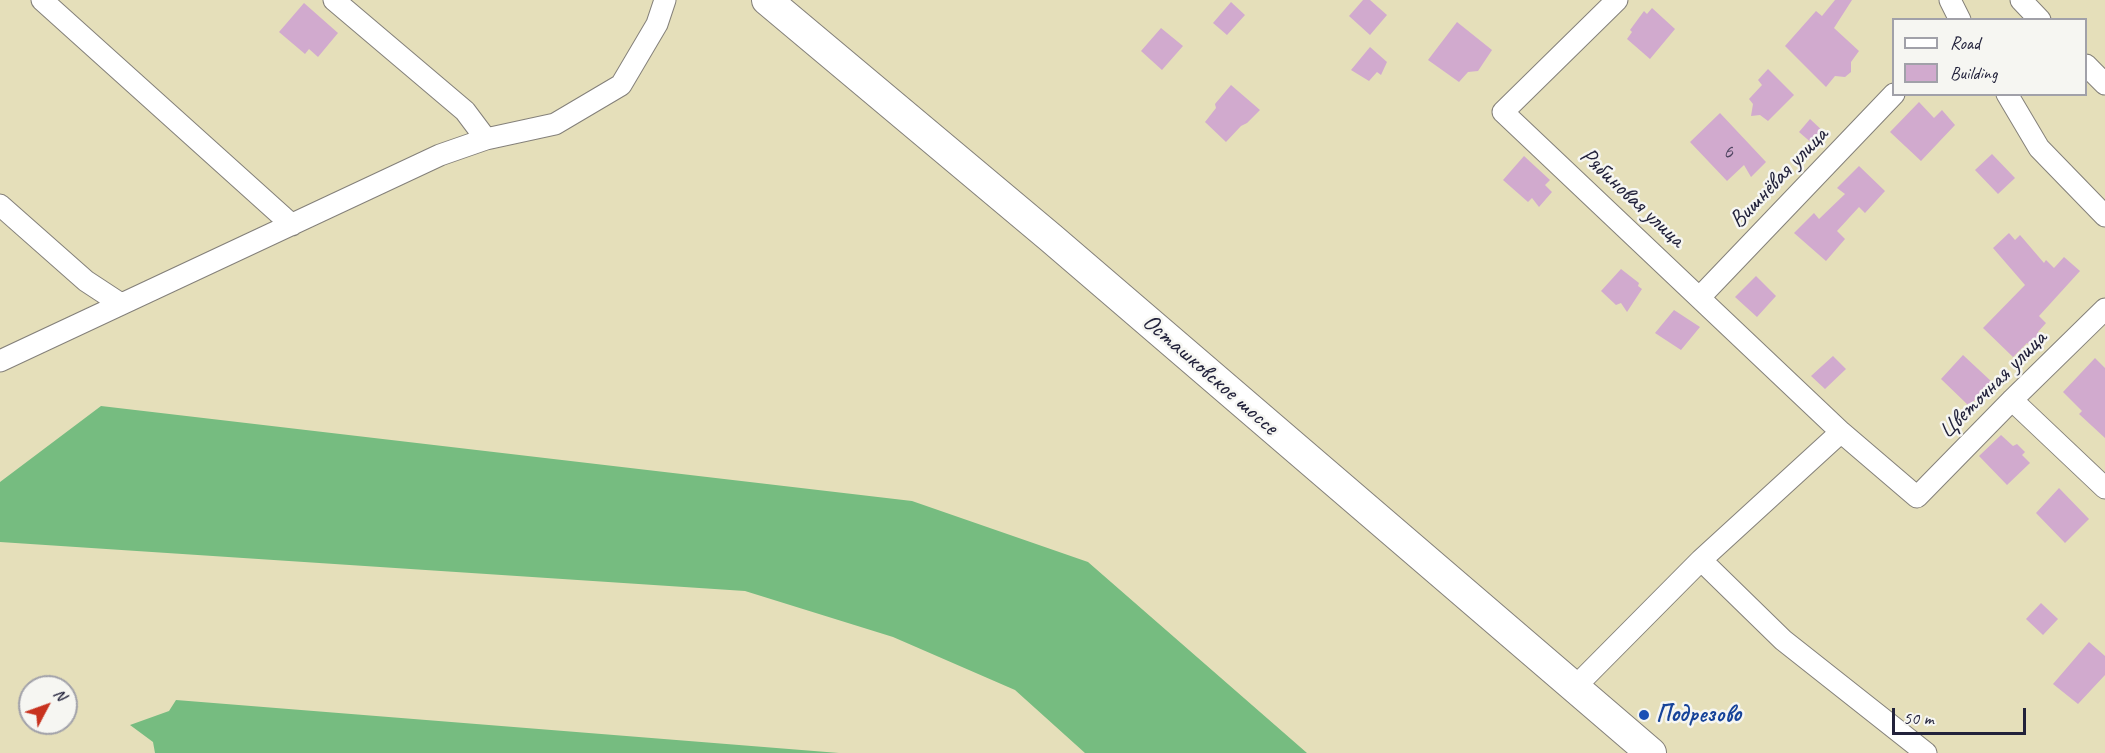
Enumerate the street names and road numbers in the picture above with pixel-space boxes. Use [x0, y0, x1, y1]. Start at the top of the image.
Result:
street label: Вишнёвая улица [1724, 121, 1834, 235]
street label: Рябиновая улица [1573, 142, 1691, 254]
street label: Осташковское шоссе [1136, 308, 1284, 442]
street label: Цветочная улица [1933, 325, 2053, 445]

